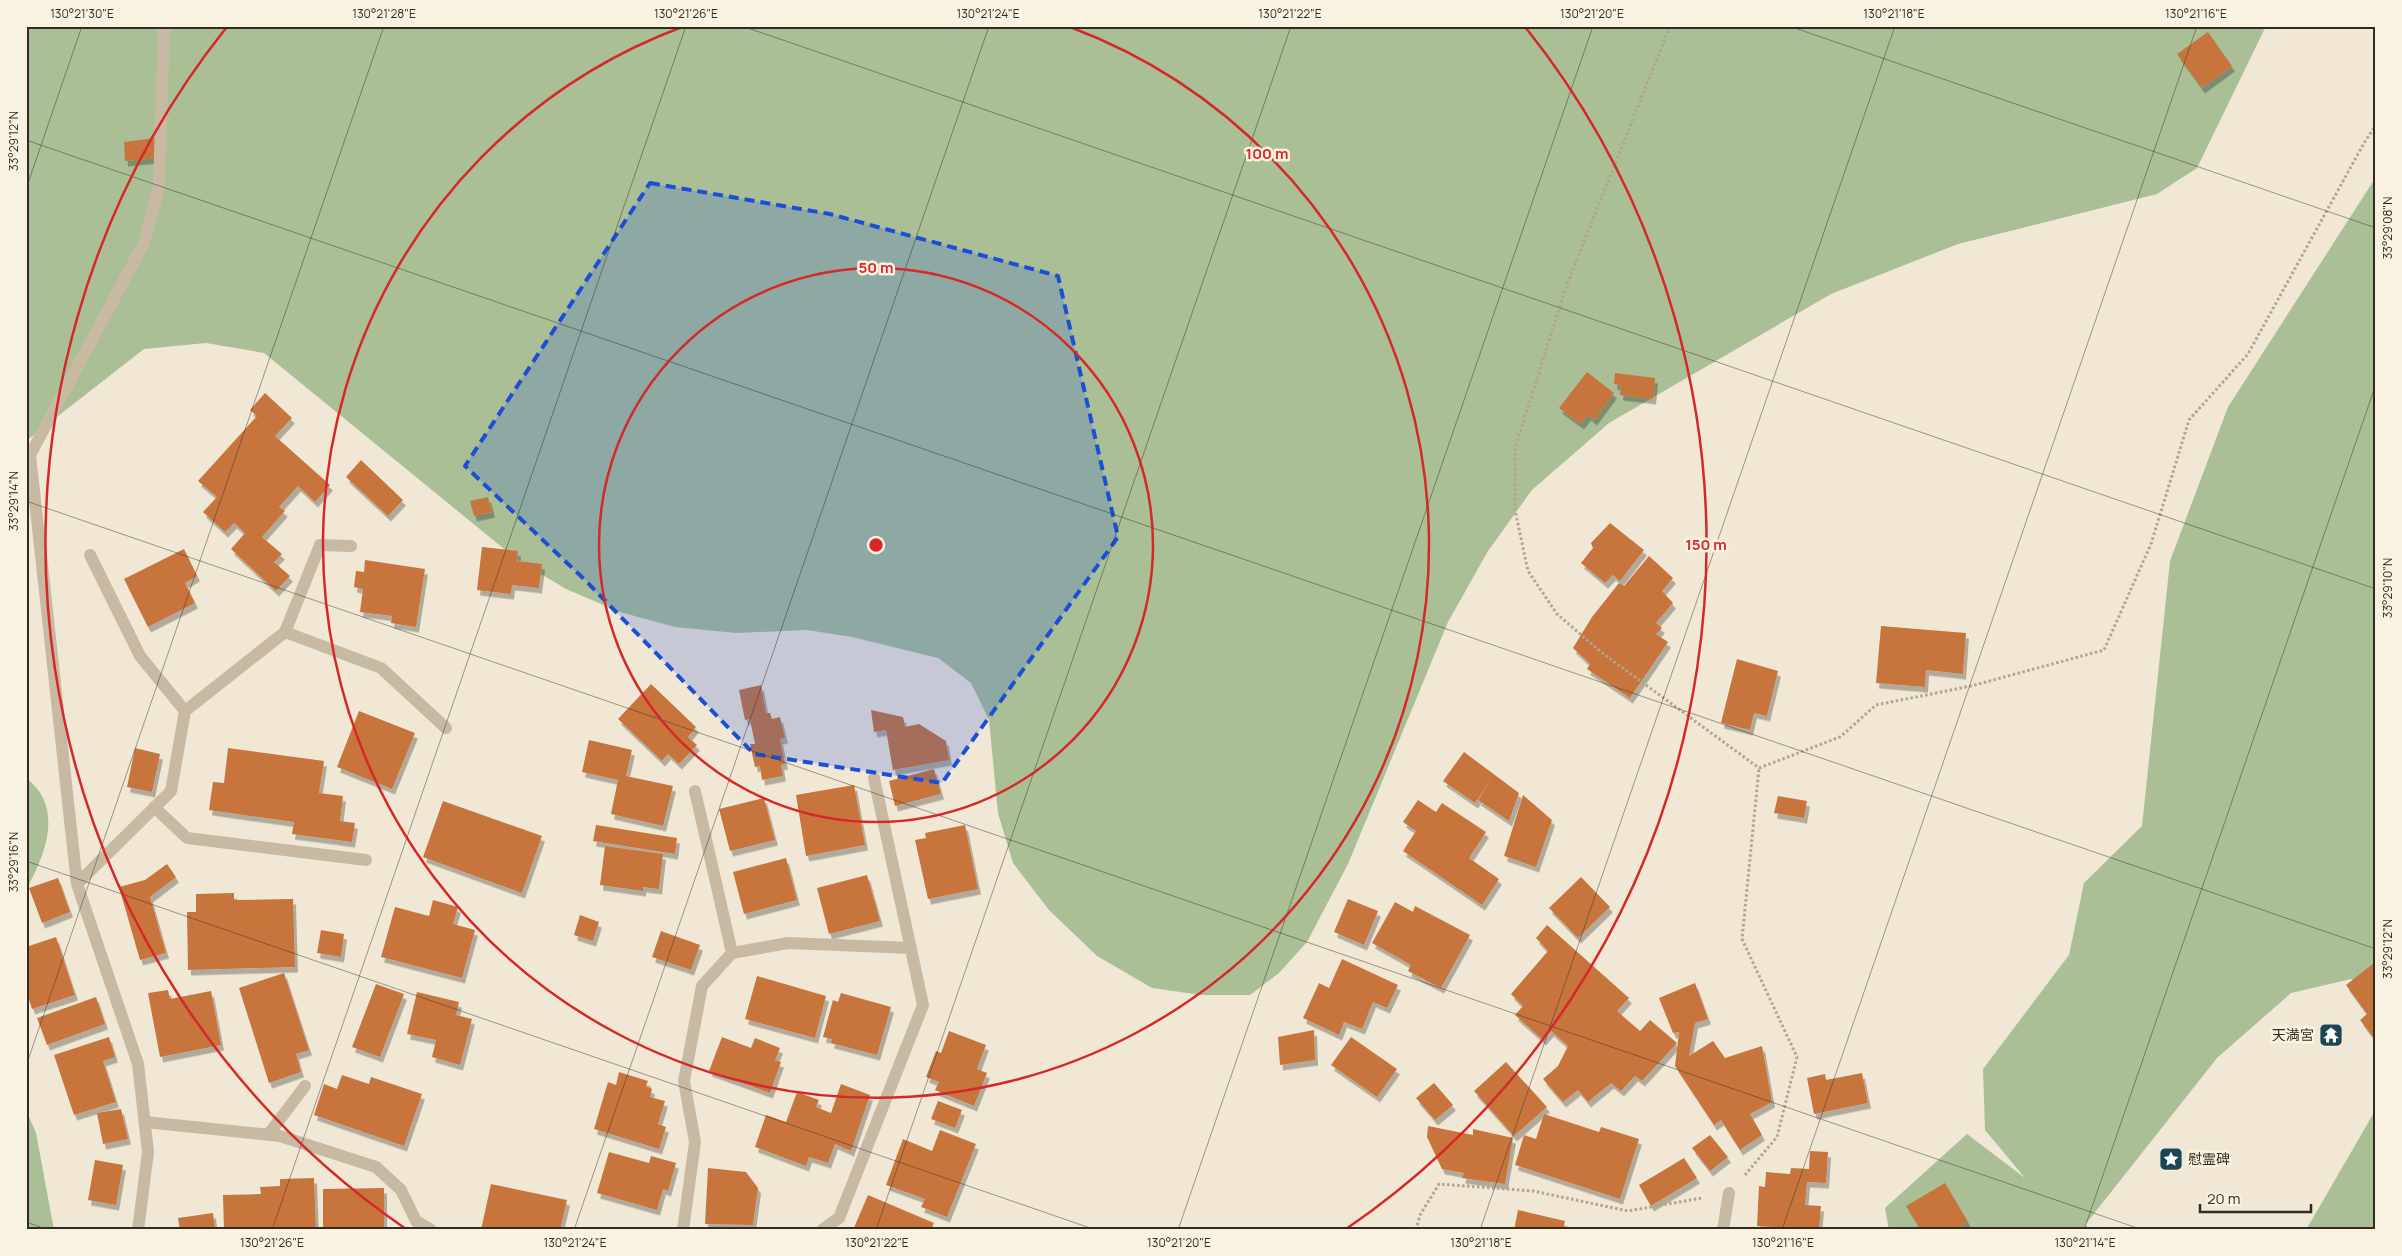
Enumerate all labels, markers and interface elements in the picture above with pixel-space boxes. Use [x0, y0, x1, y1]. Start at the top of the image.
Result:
text: 130°21'30"E [50, 5, 114, 22]
text: 130°21'28"E [352, 5, 416, 22]
text: 130°21'26"E [654, 5, 718, 22]
text: 130°21'24"E [957, 5, 1020, 22]
text: 130°21'22"E [1258, 5, 1322, 22]
text: 130°21'20"E [1560, 5, 1624, 22]
text: 130°21'18"E [1863, 5, 1925, 22]
text: 130°21'16"E [2165, 5, 2227, 22]
text: 33°29'12"N [5, 111, 22, 171]
text: 100 m [1246, 143, 1288, 164]
text: 33°29'08"N [2379, 197, 2396, 259]
text: 50 m [858, 257, 894, 278]
text: 33°29'14"N [5, 471, 22, 531]
text: 150 m [1685, 534, 1727, 555]
centre of rings [867, 536, 885, 554]
text: 33°29'10"N [2379, 558, 2396, 618]
text: 33°29'16"N [5, 832, 22, 892]
text: 33°29'12"N [2379, 919, 2396, 979]
temple icon: 天満宮 [2318, 1022, 2344, 1048]
place label: 天満宮 [2272, 1025, 2314, 1044]
place icon: 慰霊碑 [2158, 1146, 2184, 1172]
place label: 慰霊碑 [2188, 1149, 2230, 1168]
scale bar [2200, 1181, 2311, 1213]
text: 20 m [2207, 1188, 2240, 1209]
text: 130°21'26"E [240, 1234, 304, 1251]
text: 130°21'24"E [544, 1234, 607, 1251]
text: 130°21'22"E [845, 1234, 909, 1251]
text: 130°21'20"E [1147, 1234, 1211, 1251]
text: 130°21'18"E [1450, 1234, 1512, 1251]
text: 130°21'16"E [1752, 1234, 1814, 1251]
text: 130°21'14"E [2054, 1234, 2116, 1251]

